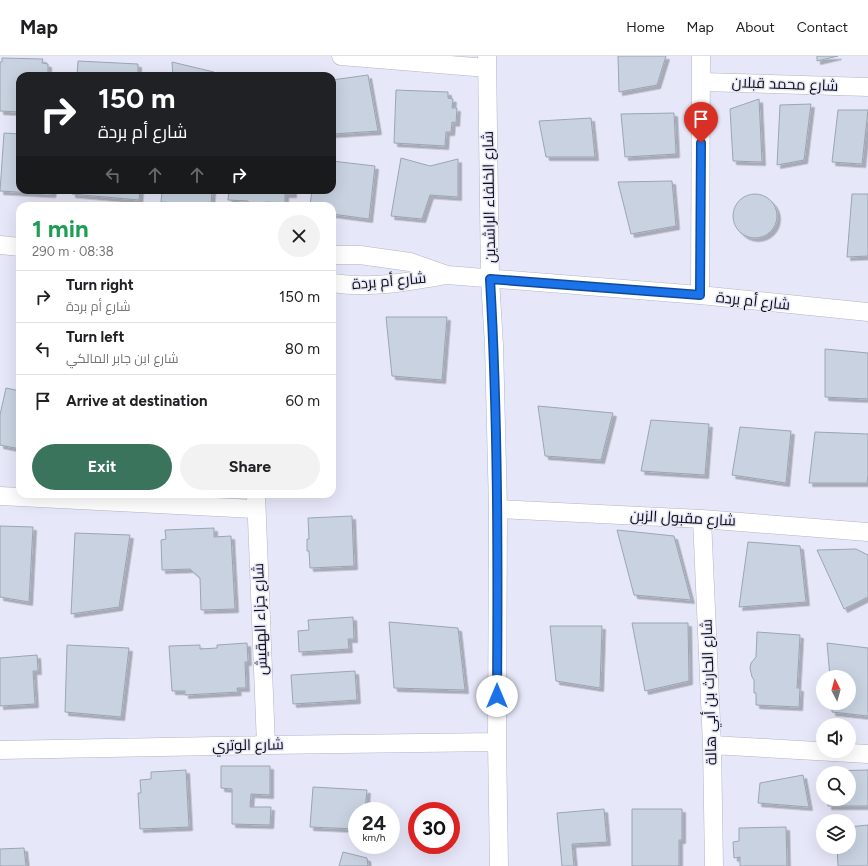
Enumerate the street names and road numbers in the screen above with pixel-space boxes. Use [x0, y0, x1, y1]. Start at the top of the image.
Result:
street label: شارع محمد قبلان [731, 73, 839, 97]
street label: شارع الخلفاء الراشدين [479, 131, 501, 263]
street label: شارع أم بردة [351, 268, 427, 295]
street label: شارع أم بردة [715, 287, 791, 316]
street label: شارع مقبول الزبن [630, 506, 736, 532]
street label: شارع جزاء الهقيش [249, 563, 273, 675]
street label: شارع الحارث بن أبي هالة [696, 618, 724, 765]
street label: شارع الوتري [212, 735, 284, 758]

